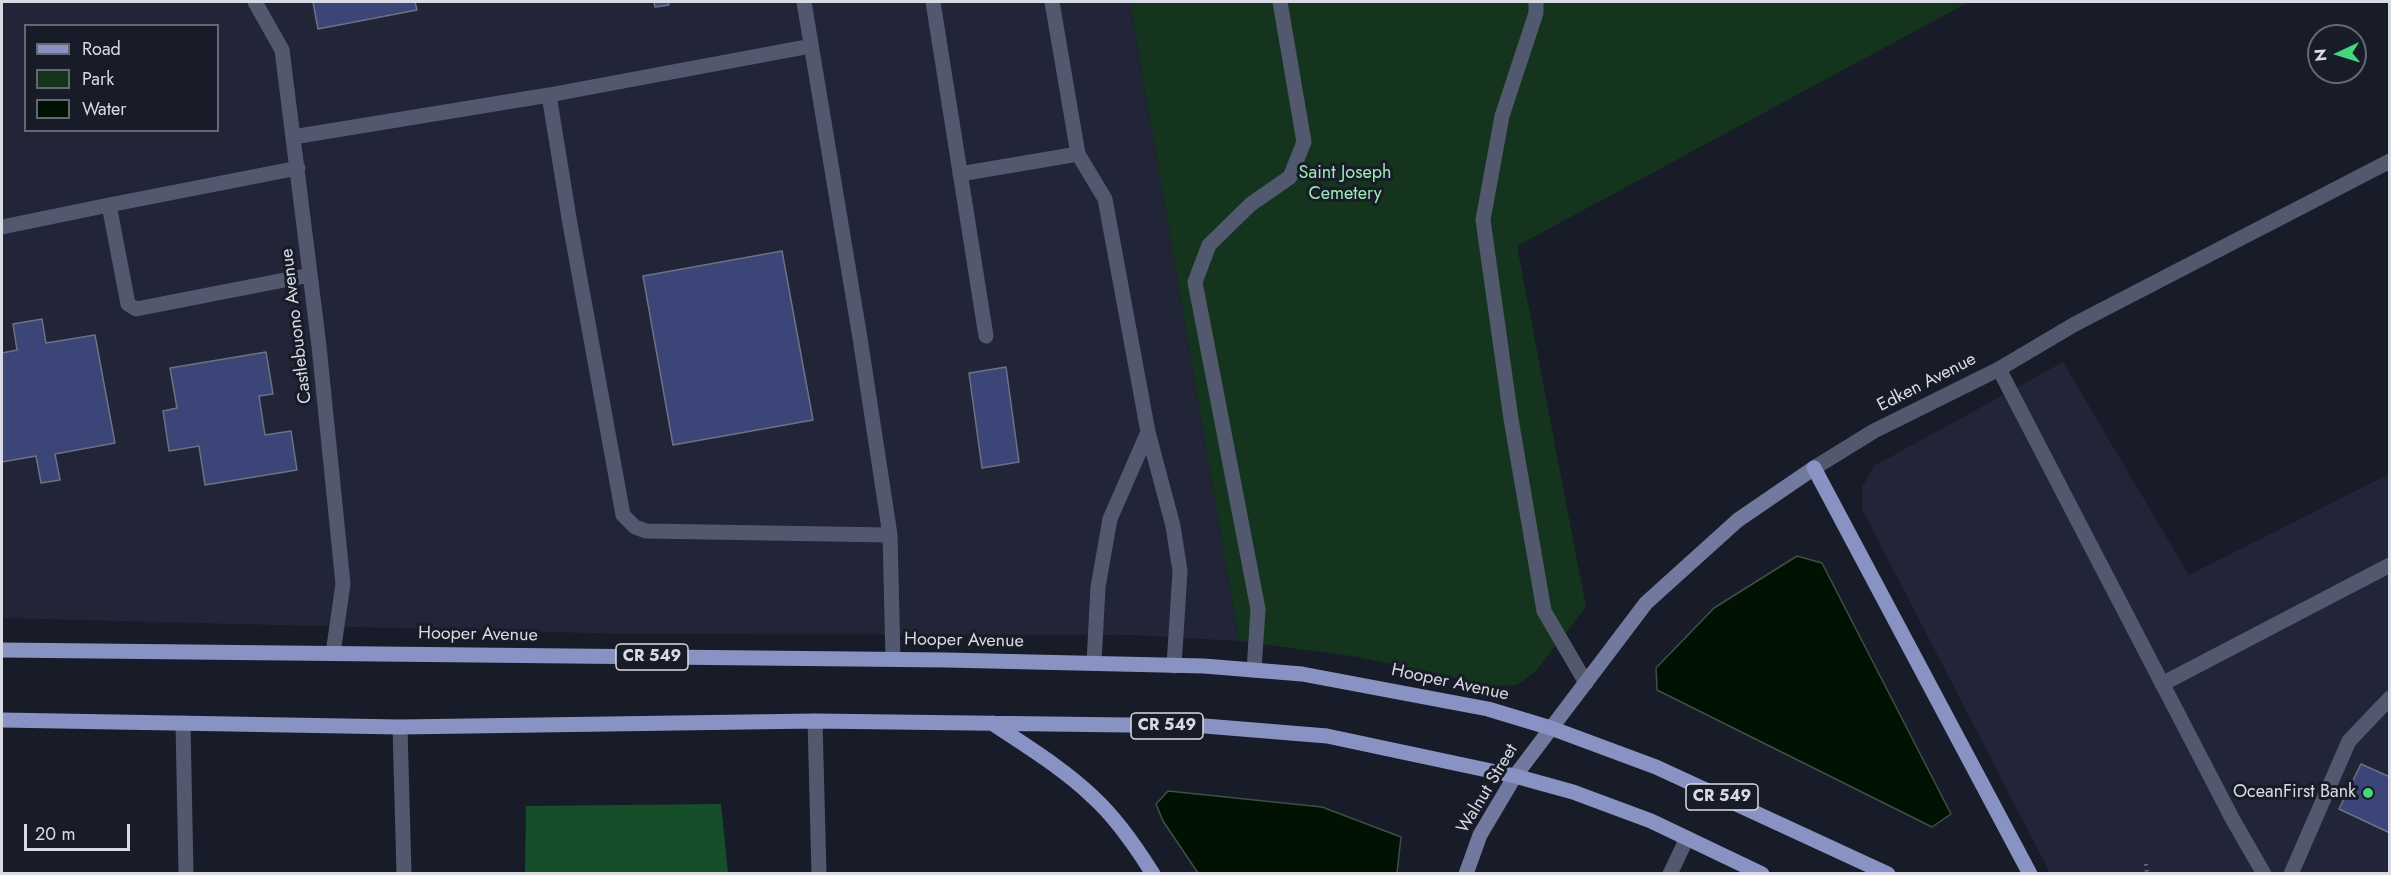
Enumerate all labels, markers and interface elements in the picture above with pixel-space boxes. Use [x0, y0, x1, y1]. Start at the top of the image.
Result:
legend [24, 24, 219, 132]
north arrow [2307, 24, 2367, 84]
text: Road [82, 36, 121, 62]
text: N [2309, 48, 2332, 62]
text: Park [82, 66, 114, 92]
text: Water [82, 96, 126, 122]
park label: Saint Joseph Cemetery [1299, 163, 1391, 206]
street label: Castlebuono Avenue [277, 247, 317, 405]
street label: Edken Avenue [1874, 349, 1980, 417]
street label: Hooper Avenue [418, 623, 538, 647]
street label: Hooper Avenue [904, 629, 1024, 653]
road number: CR 549 [616, 644, 688, 670]
street label: Hooper Avenue [1389, 660, 1511, 706]
road number: CR 549 [1131, 713, 1203, 739]
street label: Walnut Street [1453, 740, 1523, 838]
place label: OceanFirst Bank [2233, 782, 2356, 804]
road number: CR 549 [1686, 784, 1758, 810]
marker: OceanFirst Bank [2361, 786, 2375, 800]
scale bar [27, 812, 134, 850]
text: 20 m [35, 821, 75, 847]

